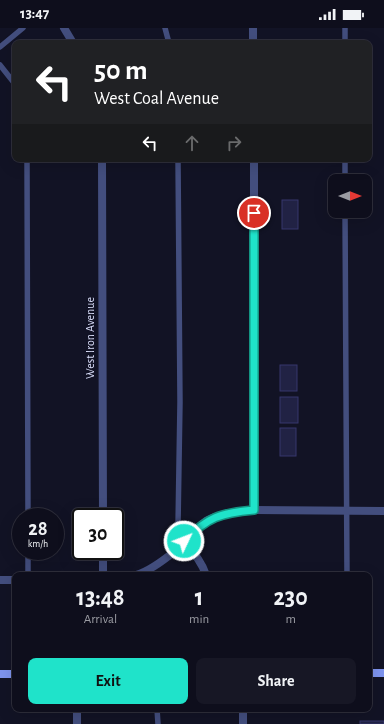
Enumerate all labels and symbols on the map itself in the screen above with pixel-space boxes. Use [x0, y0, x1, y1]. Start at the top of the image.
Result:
north arrow [328, 174, 372, 218]
pin [237, 196, 271, 230]
street label: West Iron Avenue [84, 297, 96, 379]
speed limit sign: 30 [72, 508, 124, 560]
position arrow [163, 520, 205, 562]

